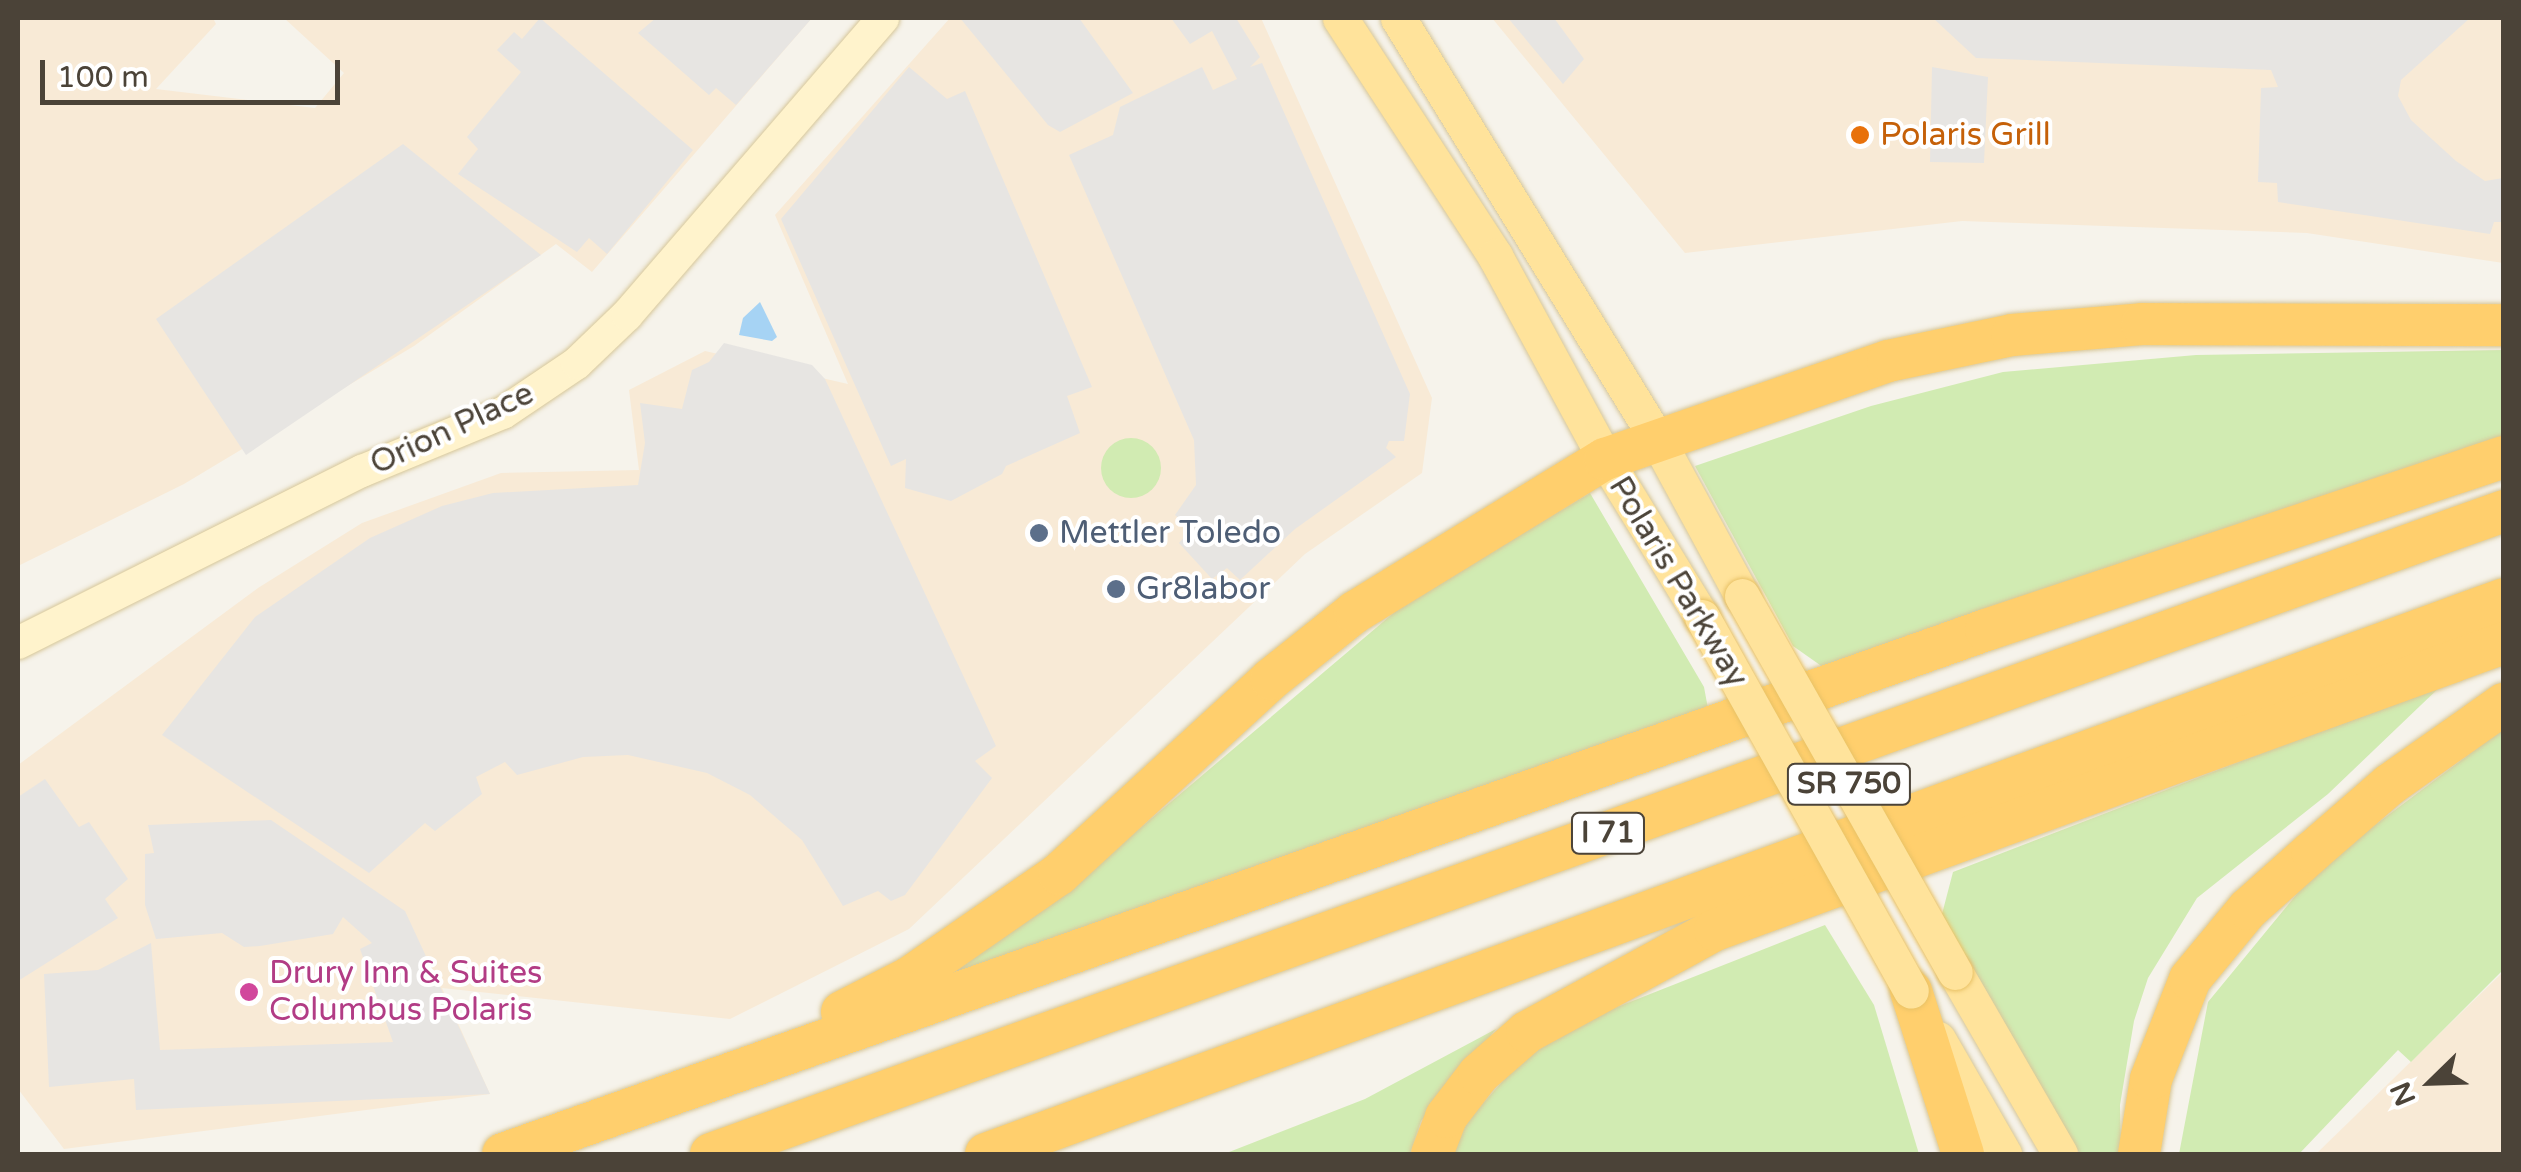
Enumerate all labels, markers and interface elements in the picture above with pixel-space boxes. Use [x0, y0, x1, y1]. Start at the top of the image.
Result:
scale bar [45, 40, 345, 102]
text: 100 m [57, 59, 149, 96]
place label: Polaris Grill [1880, 116, 2051, 154]
marker: Polaris Grill [1849, 124, 1871, 146]
street label: Orion Place [364, 375, 540, 483]
street label: Polaris Parkway [1600, 470, 1756, 694]
place label: Mettler Toledo [1059, 514, 1281, 552]
marker: Mettler Toledo [1028, 522, 1050, 544]
place label: Gr8labor [1136, 570, 1270, 608]
marker: Gr8labor [1105, 578, 1127, 600]
road number: SR 750 [1786, 759, 1912, 809]
road number: I 71 [1570, 808, 1646, 858]
place label: Drury Inn & Suites Columbus Polaris [269, 955, 542, 1030]
marker: Drury Inn & Suites Columbus Polaris [238, 981, 260, 1003]
north arrow [2381, 1032, 2481, 1132]
text: N [2383, 1077, 2423, 1111]

